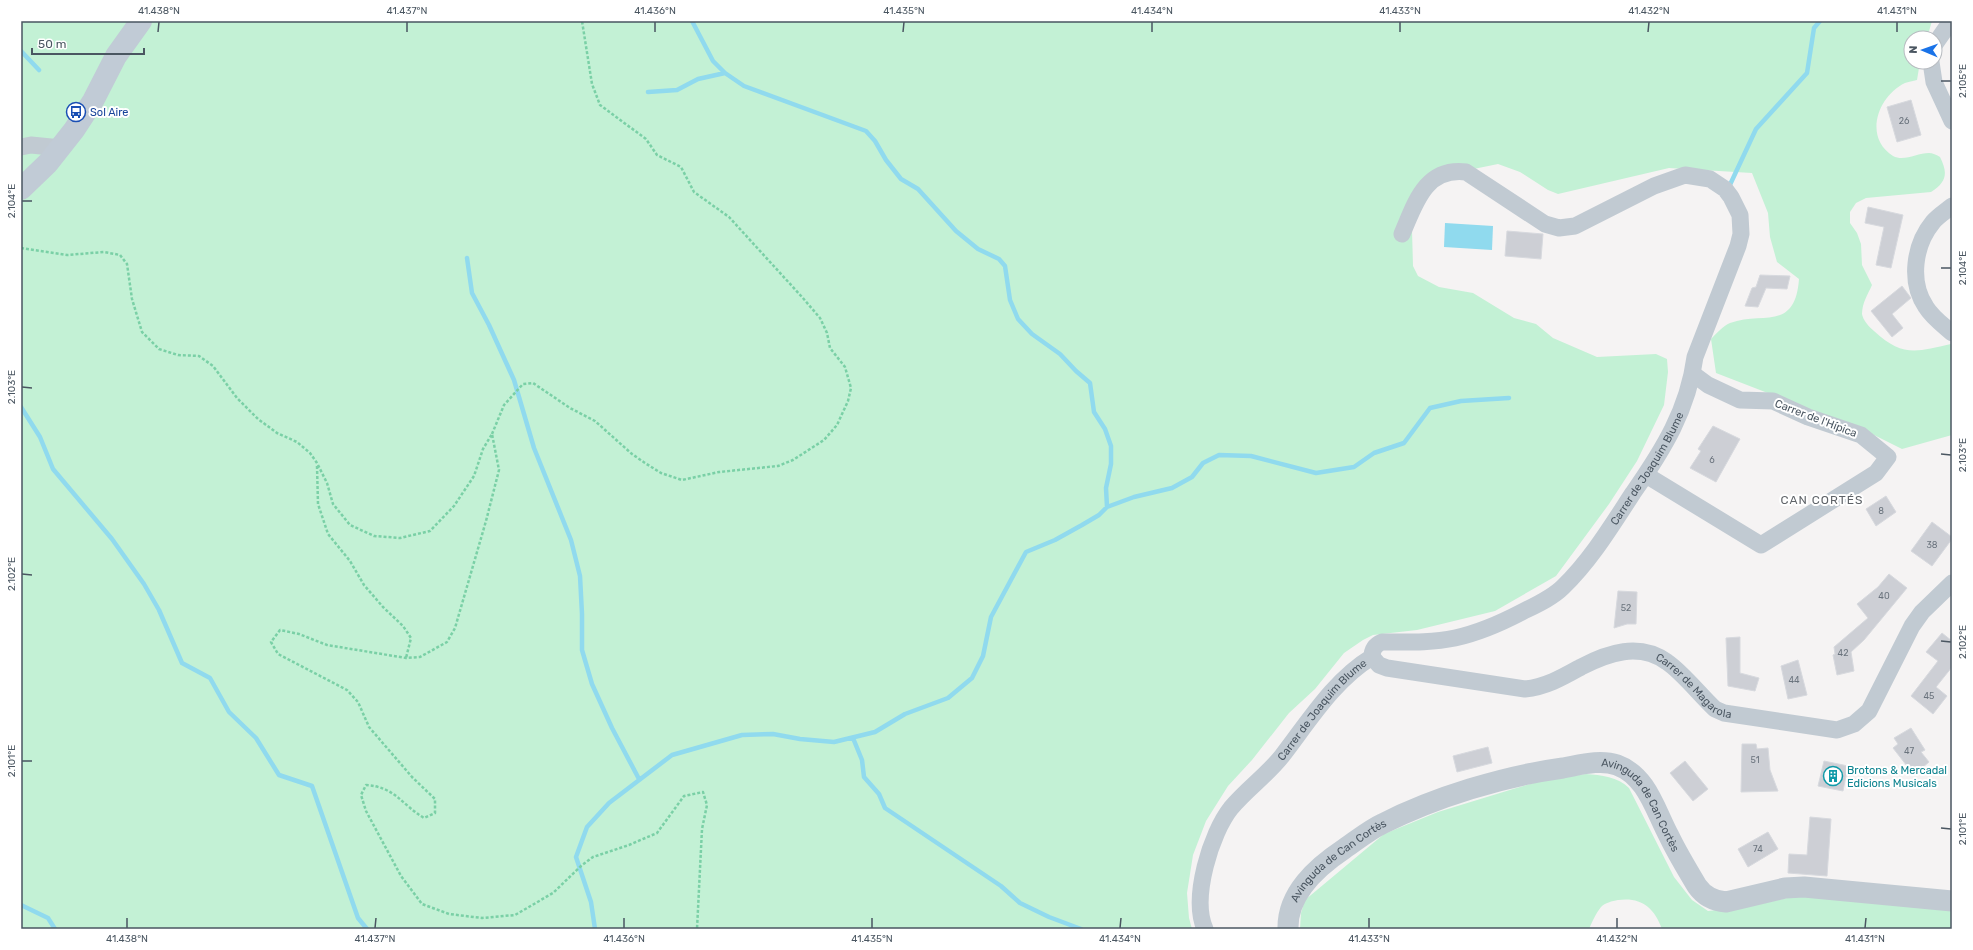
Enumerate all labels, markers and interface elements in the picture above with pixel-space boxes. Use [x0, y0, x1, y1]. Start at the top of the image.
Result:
text: 41.438°N [138, 5, 180, 17]
text: 41.437°N [387, 5, 427, 17]
text: 41.436°N [634, 5, 676, 17]
text: 41.435°N [883, 5, 925, 17]
text: 41.434°N [1131, 5, 1173, 17]
text: 41.433°N [1379, 5, 1421, 17]
text: 41.432°N [1628, 5, 1670, 17]
text: 41.431°N [1877, 5, 1917, 17]
scale bar [32, 30, 144, 56]
north arrow [1903, 30, 1943, 70]
text: 50 m [38, 37, 66, 51]
text: N [1907, 45, 1920, 54]
text: 2.105°E [1957, 64, 1969, 98]
bus stop icon: Sol Aire [65, 101, 87, 123]
place label: Sol Aire [90, 106, 129, 119]
house number: 26 [1899, 116, 1910, 126]
text: 2.104°E [6, 184, 18, 218]
text: 2.104°E [1957, 251, 1969, 285]
text: 2.103°E [6, 370, 18, 404]
street label: Carrer de l'Hípica [1773, 397, 1859, 440]
street label: Carrer de Joaquim Blume [1608, 410, 1686, 528]
text: 2.103°E [1957, 438, 1969, 472]
house number: 6 [1709, 455, 1715, 465]
district label: CAN CORTÉS [1781, 493, 1863, 507]
house number: 8 [1878, 506, 1884, 516]
house number: 38 [1926, 540, 1938, 550]
text: 2.102°E [6, 557, 18, 591]
house number: 40 [1878, 591, 1890, 601]
house number: 52 [1621, 603, 1631, 613]
text: 2.102°E [1957, 625, 1969, 659]
house number: 42 [1838, 648, 1848, 658]
street label: Carrer de Magarola [1653, 651, 1732, 721]
street label: Carrer de Joaquim Blume [1275, 657, 1369, 763]
house number: 44 [1788, 675, 1800, 685]
house number: 45 [1924, 691, 1934, 701]
text: 2.101°E [6, 745, 18, 777]
house number: 47 [1904, 746, 1914, 756]
house number: 51 [1750, 755, 1760, 765]
street label: Avinguda de Can Cortès [1601, 756, 1682, 854]
place label: Brotons & Mercadal Edicions Musicals [1847, 764, 1947, 790]
building icon: Brotons & Mercadal Edicions Musicals [1822, 765, 1844, 787]
text: 2.101°E [1957, 813, 1969, 845]
street label: Avinguda de Can Cortès [1288, 817, 1389, 904]
house number: 74 [1753, 844, 1763, 854]
text: 41.438°N [106, 933, 148, 945]
text: 41.437°N [355, 933, 395, 945]
text: 41.436°N [603, 933, 645, 945]
text: 41.435°N [851, 933, 893, 945]
text: 41.434°N [1099, 933, 1141, 945]
text: 41.433°N [1348, 933, 1390, 945]
text: 41.432°N [1596, 933, 1638, 945]
text: 41.431°N [1845, 933, 1885, 945]

